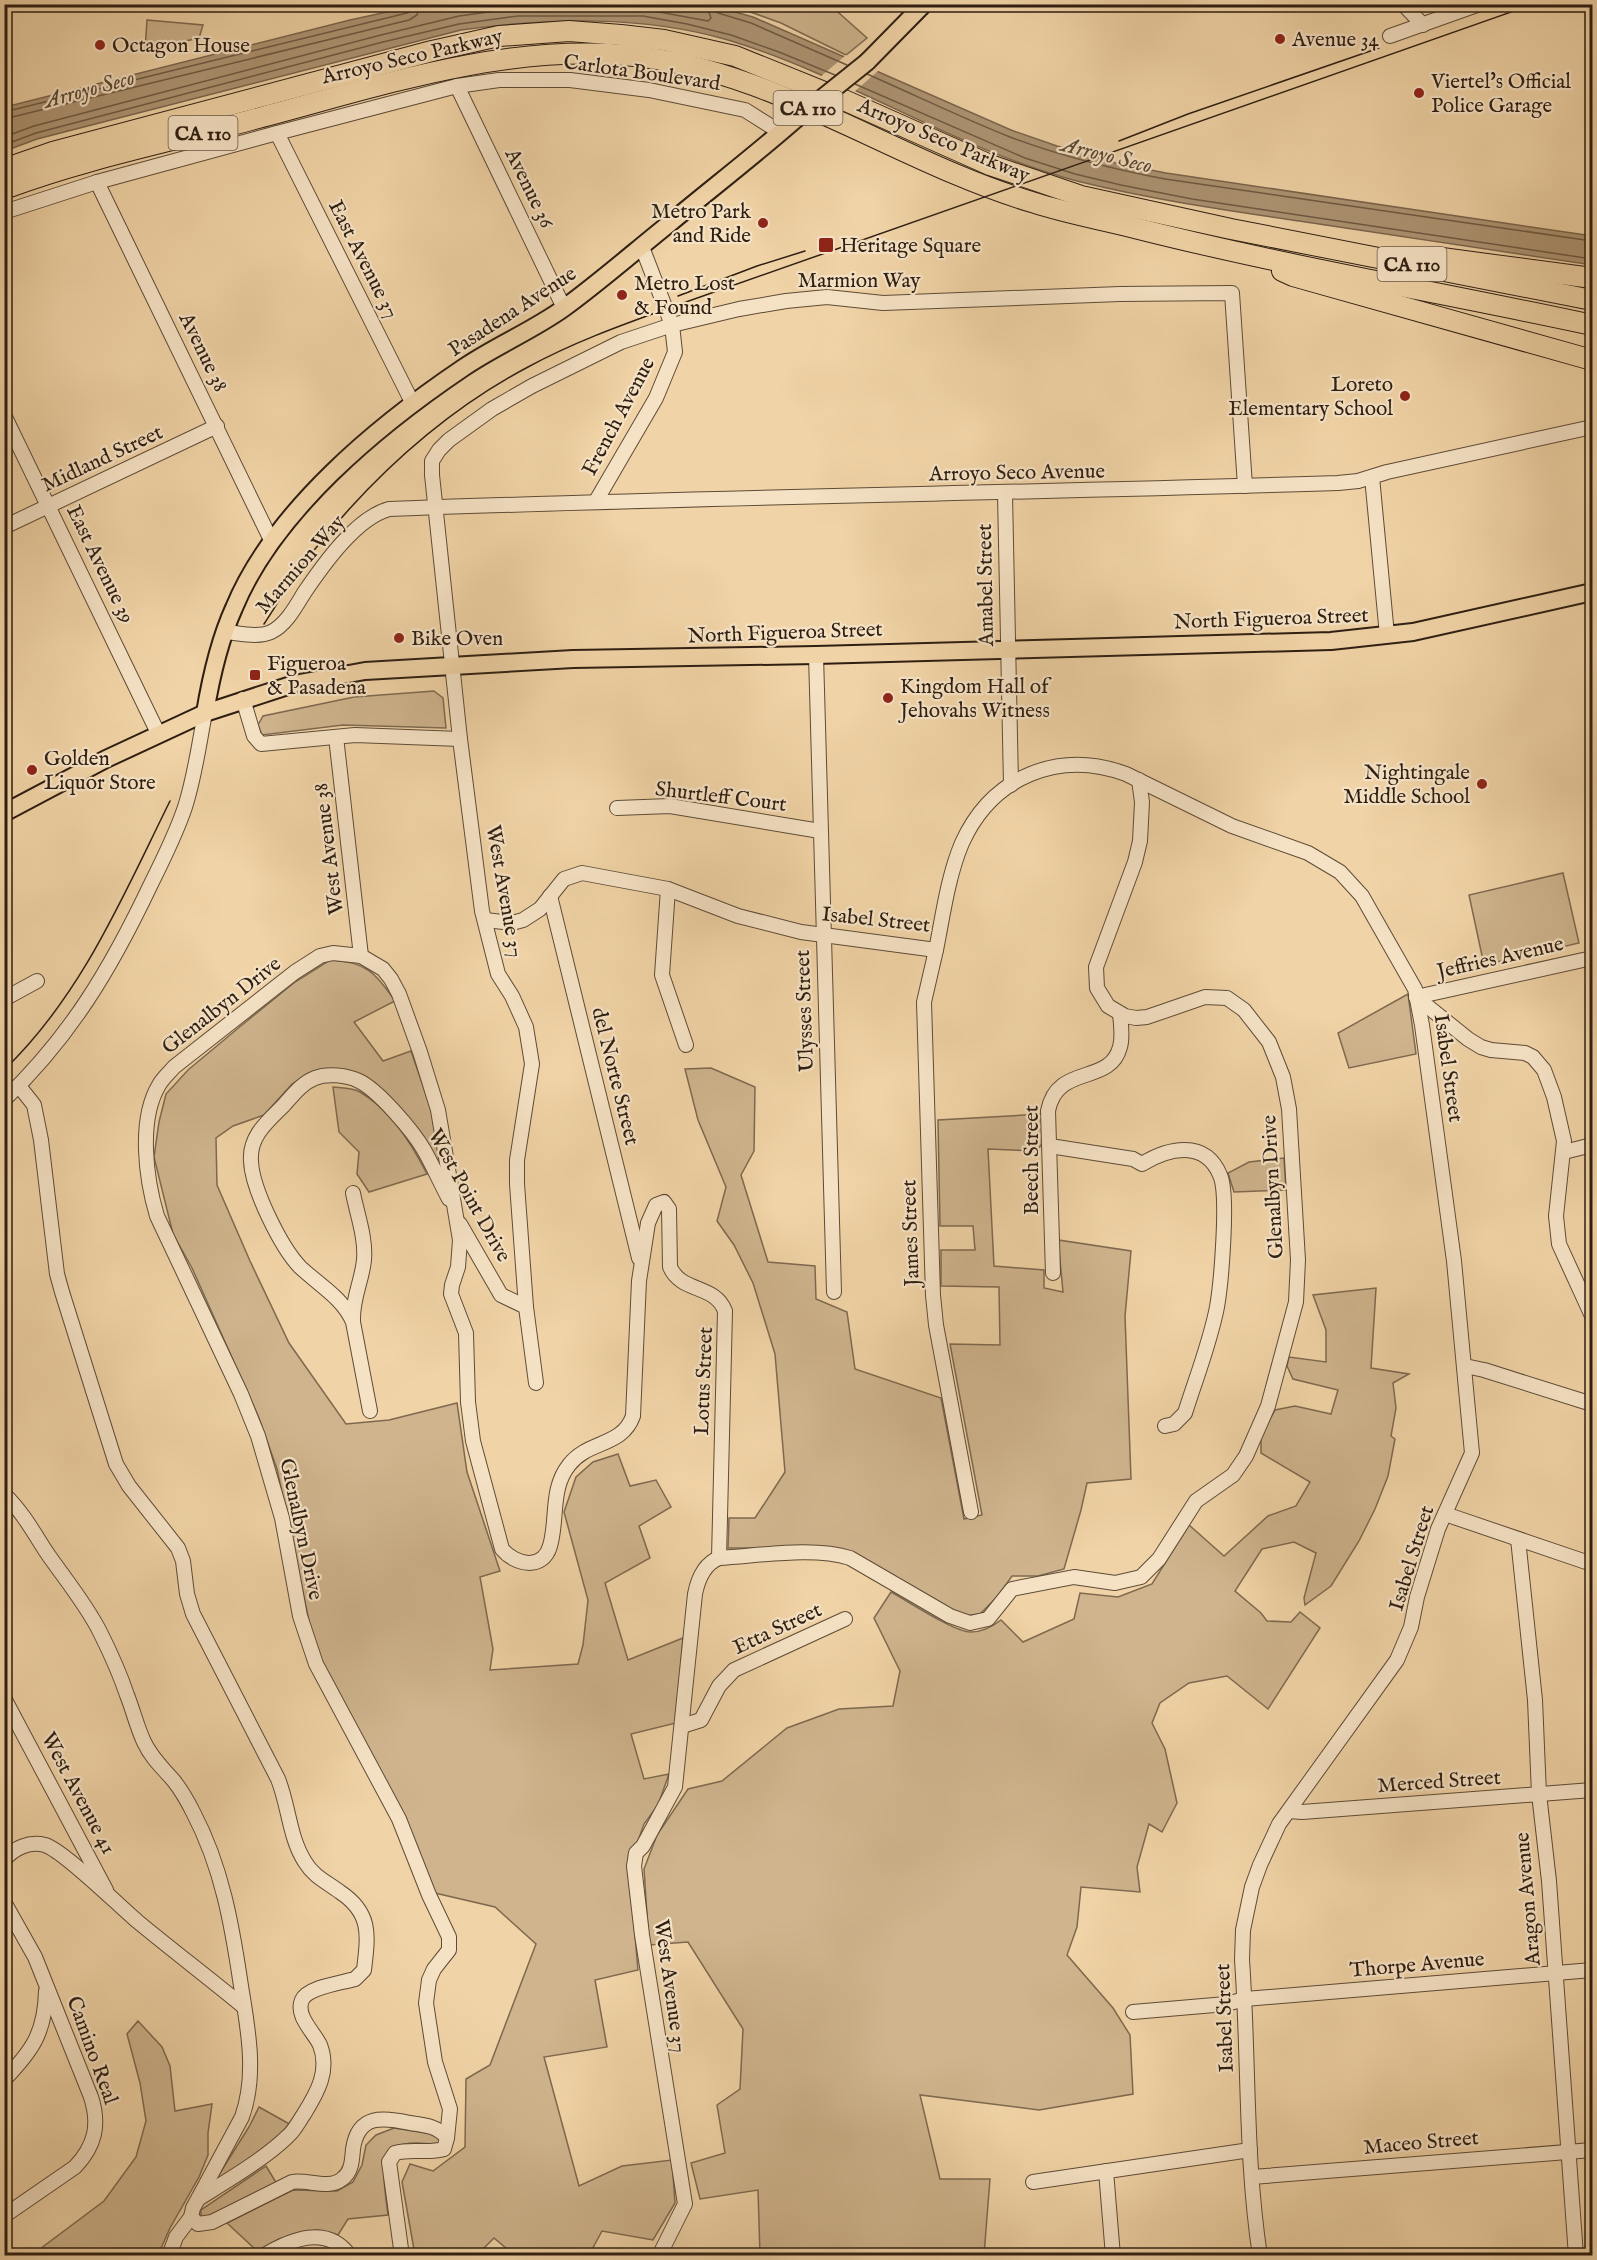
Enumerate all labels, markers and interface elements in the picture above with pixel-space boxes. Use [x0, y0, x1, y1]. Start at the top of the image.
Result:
street label: Arroyo Seco Parkway [318, 23, 506, 92]
place label: Avenue 34 [1291, 27, 1380, 54]
marker: Avenue 34 [1273, 32, 1287, 46]
place label: Octagon House [112, 33, 250, 60]
marker: Octagon House [93, 38, 107, 52]
street label: Carlota Boulevard [562, 49, 723, 98]
water label: Arroyo Seco [39, 64, 138, 116]
place label: Viertel's Official Police Garage [1430, 69, 1571, 120]
marker: Viertel's Official Police Garage [1412, 86, 1426, 100]
road number: CA 110 [774, 91, 842, 125]
street label: Arroyo Seco Parkway [852, 92, 1034, 190]
road number: CA 110 [168, 116, 238, 150]
water label: Arroyo Seco [1056, 131, 1155, 181]
street label: Avenue 36 [497, 143, 560, 234]
street label: East Avenue 37 [321, 196, 404, 323]
place label: Metro Park and Ride [651, 199, 752, 250]
marker: Metro Park and Ride [756, 216, 770, 230]
place label: Heritage Square [840, 233, 981, 260]
marker: Heritage Square [817, 236, 835, 254]
road number: CA 110 [1378, 247, 1446, 281]
street label: Pasadena Avenue [444, 261, 582, 364]
street label: Marmion Way [797, 268, 921, 295]
place label: Metro Lost & Found [634, 271, 735, 322]
marker: Metro Lost & Found [615, 288, 629, 302]
street label: Avenue 38 [171, 308, 233, 397]
street label: French Avenue [577, 352, 662, 481]
place label: Loreto Elementary School [1228, 372, 1393, 423]
marker: Loreto Elementary School [1398, 389, 1412, 403]
street label: Midland Street [38, 420, 167, 499]
street label: Arroyo Seco Avenue [928, 458, 1106, 489]
street label: East Avenue 39 [59, 501, 140, 628]
street label: Marmion Way [251, 509, 352, 620]
street label: Amabel Street [972, 523, 1001, 648]
street label: North Figueroa Street [1173, 603, 1369, 636]
street label: North Figueroa Street [687, 617, 883, 650]
place label: Bike Oven [411, 626, 503, 653]
marker: Bike Oven [392, 631, 406, 645]
place label: Figueroa & Pasadena [267, 651, 367, 702]
marker: Figueroa & Pasadena [248, 668, 262, 682]
place label: Kingdom Hall of Jehovahs Witness [898, 674, 1052, 725]
marker: Kingdom Hall of Jehovahs Witness [881, 691, 895, 705]
place label: Golden Liquor Store [44, 746, 156, 797]
place label: Nightingale Middle School [1343, 760, 1470, 811]
marker: Golden Liquor Store [25, 763, 39, 777]
street label: Shurtleff Court [654, 776, 788, 819]
marker: Nightingale Middle School [1475, 777, 1489, 791]
street label: West Avenue 38 [308, 781, 351, 916]
street label: West Avenue 37 [479, 823, 528, 960]
street label: Isabel Street [820, 901, 931, 940]
street label: Jeffries Avenue [1432, 931, 1567, 987]
street label: Ulysses Street [790, 949, 821, 1073]
street label: Glenalbyn Drive [157, 951, 287, 1061]
street label: del Norte Street [584, 1005, 645, 1148]
street label: Isabel Street [1427, 1012, 1468, 1124]
street label: Beech Street [1019, 1105, 1046, 1215]
street label: Glenalbyn Drive [1256, 1114, 1291, 1260]
street label: West Point Drive [421, 1124, 517, 1267]
street label: James Street [896, 1179, 927, 1289]
street label: Lotus Street [689, 1326, 720, 1436]
street label: Glenalbyn Drive [272, 1456, 329, 1603]
street label: Isabel Street [1384, 1502, 1441, 1614]
street label: Etta Street [729, 1597, 826, 1662]
street label: West Avenue 41 [34, 1728, 121, 1859]
street label: Merced Street [1377, 1765, 1502, 1800]
street label: Aragon Avenue [1509, 1831, 1548, 1968]
street label: West Avenue 37 [647, 1918, 692, 2055]
street label: Thorpe Avenue [1349, 1946, 1486, 1985]
street label: Isabel Street [1210, 1963, 1241, 2073]
street label: Camino Real [60, 1993, 124, 2109]
street label: Maceo Street [1362, 2125, 1480, 2162]

